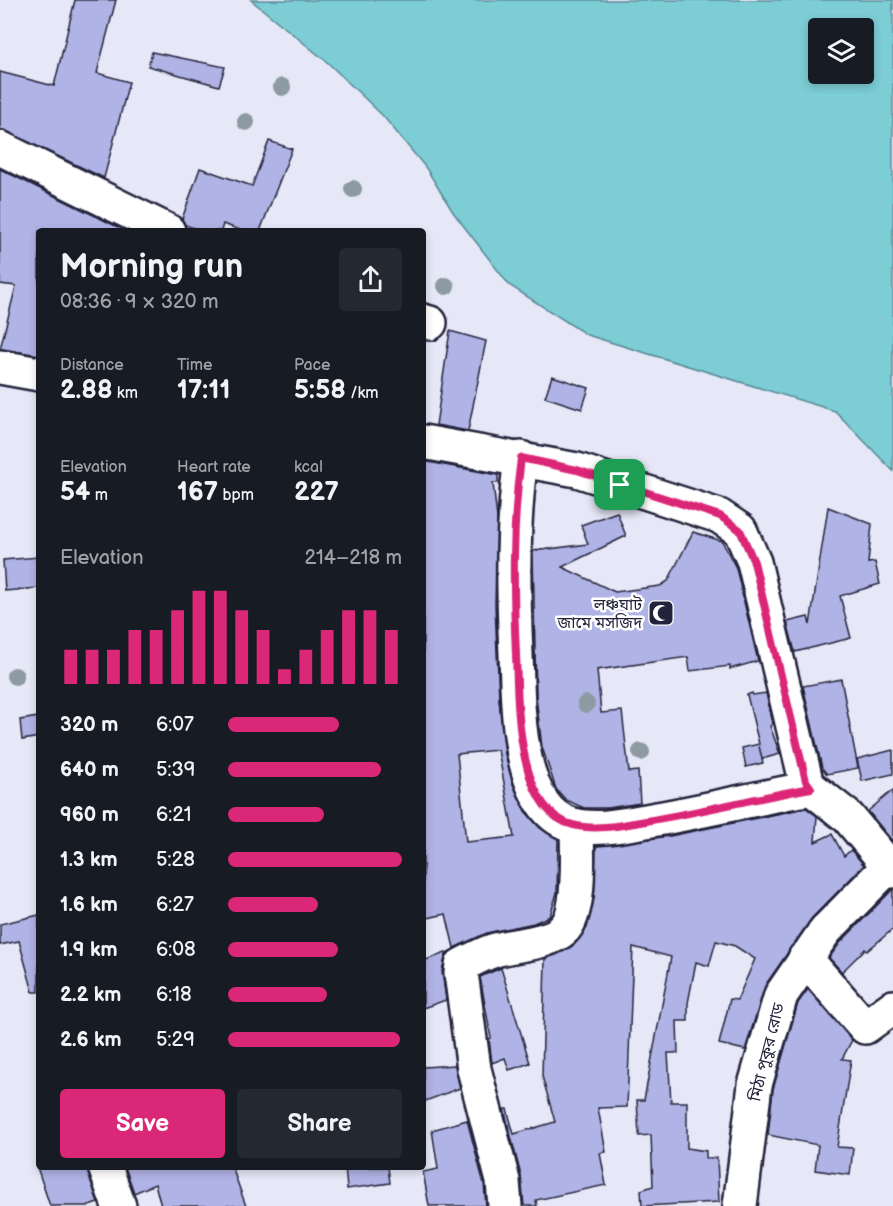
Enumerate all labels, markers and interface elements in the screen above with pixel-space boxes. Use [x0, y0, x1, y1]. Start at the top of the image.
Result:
map controls [808, 18, 874, 84]
button: layers [808, 18, 874, 84]
text: Morning run [60, 247, 243, 287]
button: share [339, 248, 402, 311]
text: 08:36 · 9 × 320 m [60, 290, 218, 314]
text: Distance [60, 356, 124, 375]
text: Time [177, 356, 212, 375]
text: Pace [294, 356, 330, 375]
text: 2.88 [60, 375, 113, 406]
text: 17:11 [177, 375, 230, 406]
text: 5:58 [294, 375, 346, 406]
text: km [113, 384, 138, 403]
text: /km [346, 384, 379, 403]
text: Elevation [60, 458, 127, 477]
text: Heart rate [177, 458, 251, 477]
text: kcal [294, 458, 323, 477]
pin [594, 459, 645, 510]
icon: arrive [603, 468, 636, 501]
text: 54 [60, 477, 90, 508]
text: 167 [177, 477, 218, 508]
text: 227 [294, 477, 339, 508]
text: m [90, 486, 108, 505]
text: bpm [218, 486, 254, 505]
text: Elevation [60, 546, 143, 570]
text: 214–218 m [305, 546, 402, 570]
place label: লঞ্চঘাট জামে মসজিদ [556, 595, 643, 633]
mosque icon: লঞ্চঘাট জামে মসজিদ [646, 598, 676, 628]
text: 320 m [60, 713, 118, 737]
text: 6:07 [156, 713, 194, 737]
text: 640 m [60, 758, 119, 782]
text: 5:39 [156, 758, 195, 782]
text: 960 m [60, 803, 119, 827]
text: 6:21 [156, 803, 192, 827]
text: 1.3 km [60, 848, 117, 872]
text: 5:28 [156, 848, 195, 872]
text: 1.6 km [60, 893, 118, 917]
text: 6:27 [156, 893, 194, 917]
text: 1.9 km [60, 938, 117, 962]
text: 6:08 [156, 938, 196, 962]
text: 2.2 km [60, 983, 121, 1007]
text: 6:18 [156, 983, 192, 1007]
street label: মিঠা পুকুর রোড [745, 1000, 789, 1104]
text: 2.6 km [60, 1028, 121, 1052]
text: 5:29 [156, 1028, 195, 1052]
button: Save [60, 1089, 225, 1158]
button: Share [237, 1089, 402, 1158]

